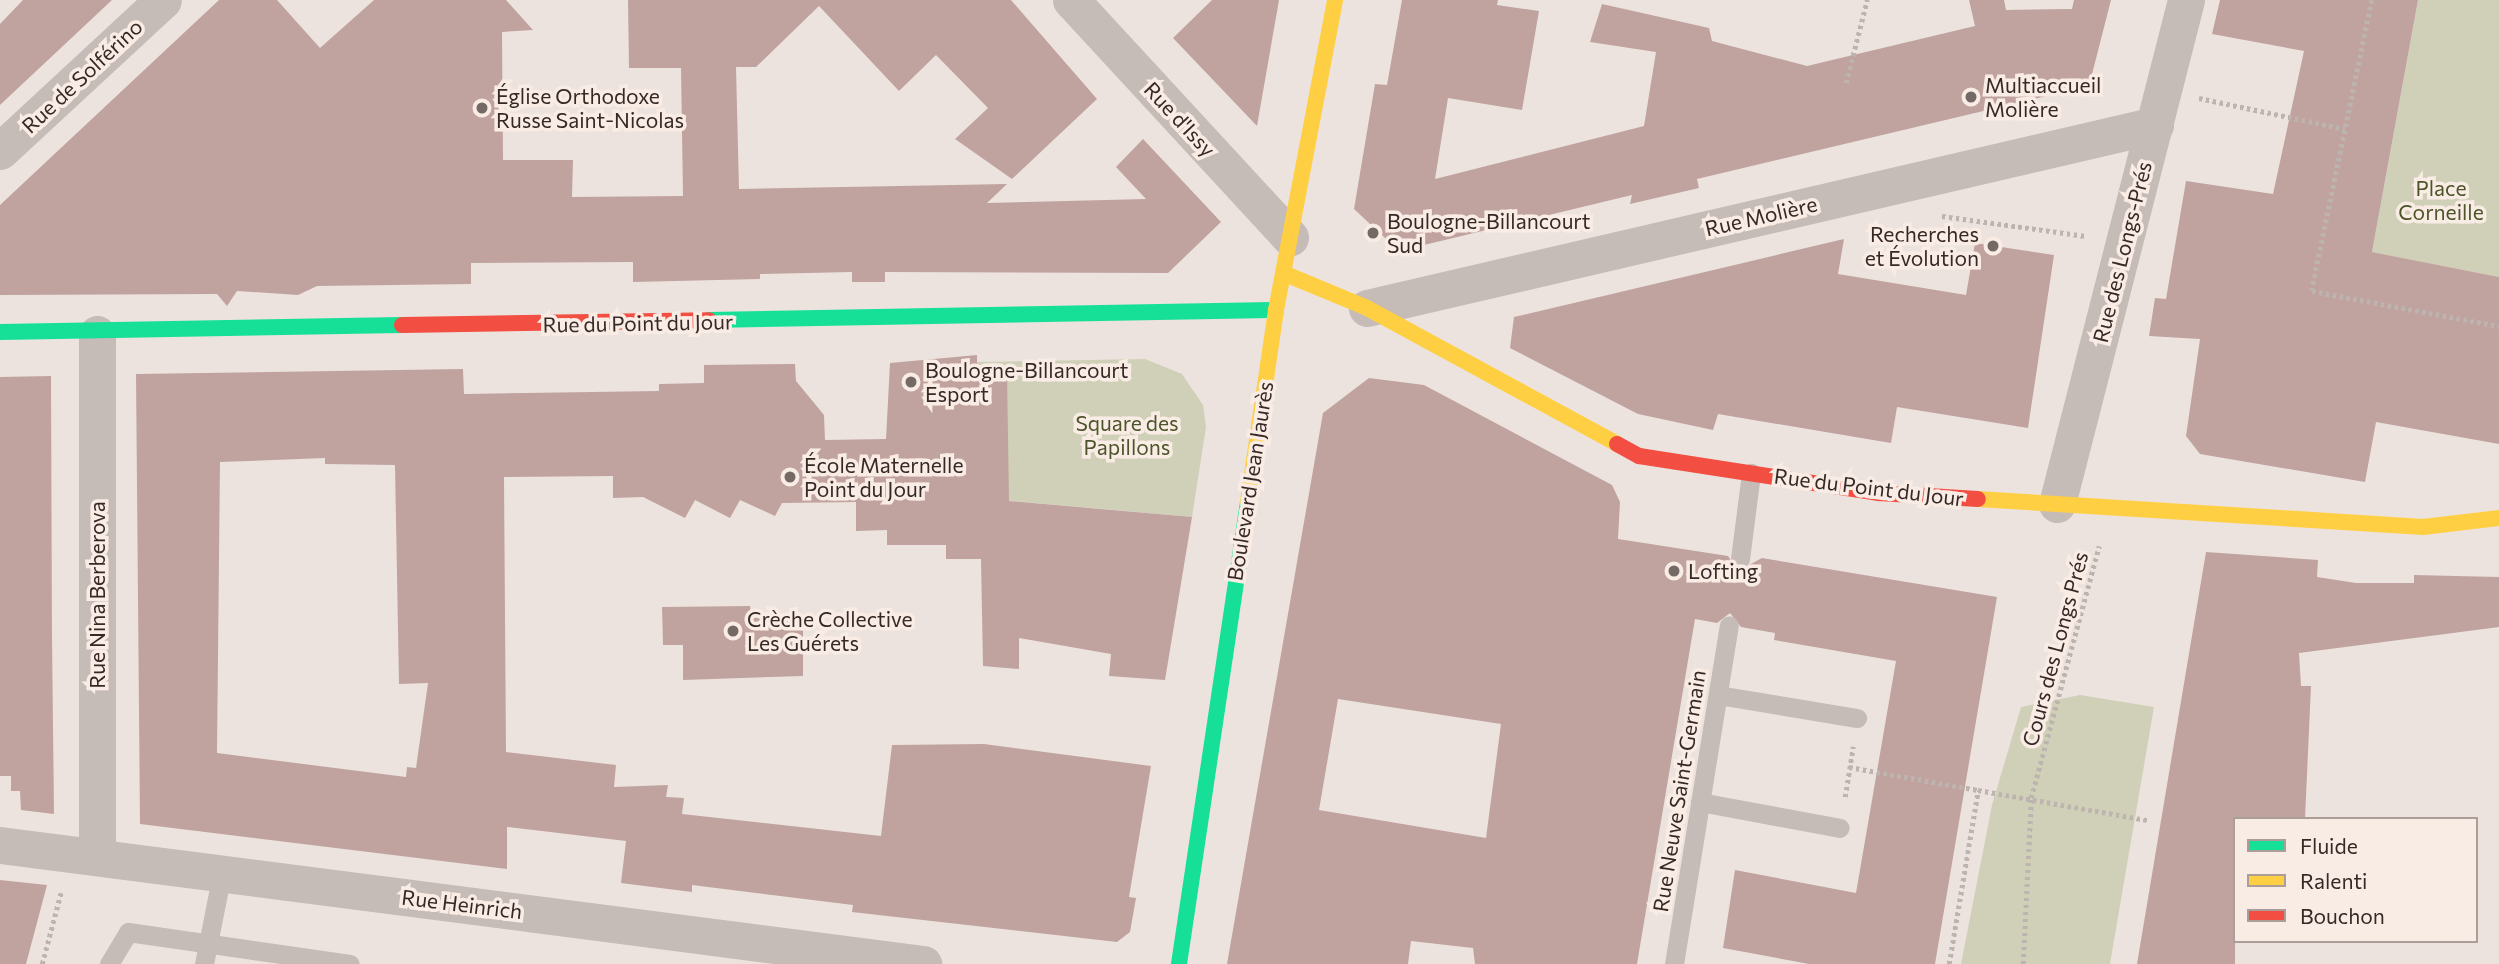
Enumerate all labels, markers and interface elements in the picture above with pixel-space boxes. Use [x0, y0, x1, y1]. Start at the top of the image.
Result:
street label: Rue de Solférino [17, 14, 147, 138]
place label: Multiaccueil Molière [1985, 72, 2101, 122]
street label: Rue d'Issy [1139, 76, 1221, 162]
place label: Église Orthodoxe Russe Saint-Nicolas [496, 83, 684, 133]
marker: Multiaccueil Molière [1963, 89, 1979, 105]
marker: Église Orthodoxe Russe Saint-Nicolas [474, 100, 490, 116]
street label: Rue des Longs-Prés [2087, 159, 2157, 345]
park label: Place Corneille [2398, 175, 2484, 225]
street label: Rue Molière [1702, 191, 1820, 241]
place label: Boulogne-Billancourt Sud [1387, 208, 1590, 258]
place label: Recherches et Évolution [1865, 221, 1979, 271]
marker: Boulogne-Billancourt Sud [1365, 225, 1381, 241]
marker: Recherches et Évolution [1985, 238, 2001, 254]
street label: Rue du Point du Jour [542, 309, 734, 337]
place label: Boulogne-Billancourt Esport [925, 357, 1128, 407]
marker: Boulogne-Billancourt Esport [903, 374, 919, 390]
street label: Boulevard Jean Jaurès [1222, 380, 1278, 582]
park label: Square des Papillons [1075, 410, 1179, 460]
place label: École Maternelle Point du Jour [804, 452, 963, 502]
street label: Rue du Point du Jour [1773, 463, 1965, 511]
marker: École Maternelle Point du Jour [782, 469, 798, 485]
street label: Rue Nina Berberova [84, 501, 110, 689]
street label: Cours des Longs Prés [2017, 549, 2093, 749]
place label: Lofting [1688, 558, 1758, 584]
marker: Lofting [1666, 563, 1682, 579]
place label: Crèche Collective Les Guérets [747, 606, 913, 656]
marker: Crèche Collective Les Guérets [725, 623, 741, 639]
street label: Rue Neuve Saint-Germain [1647, 668, 1711, 914]
legend [2233, 817, 2478, 943]
text: Fluide [2300, 833, 2358, 858]
text: Ralenti [2300, 868, 2367, 893]
street label: Rue Heinrich [400, 884, 524, 924]
text: Bouchon [2300, 903, 2385, 928]

